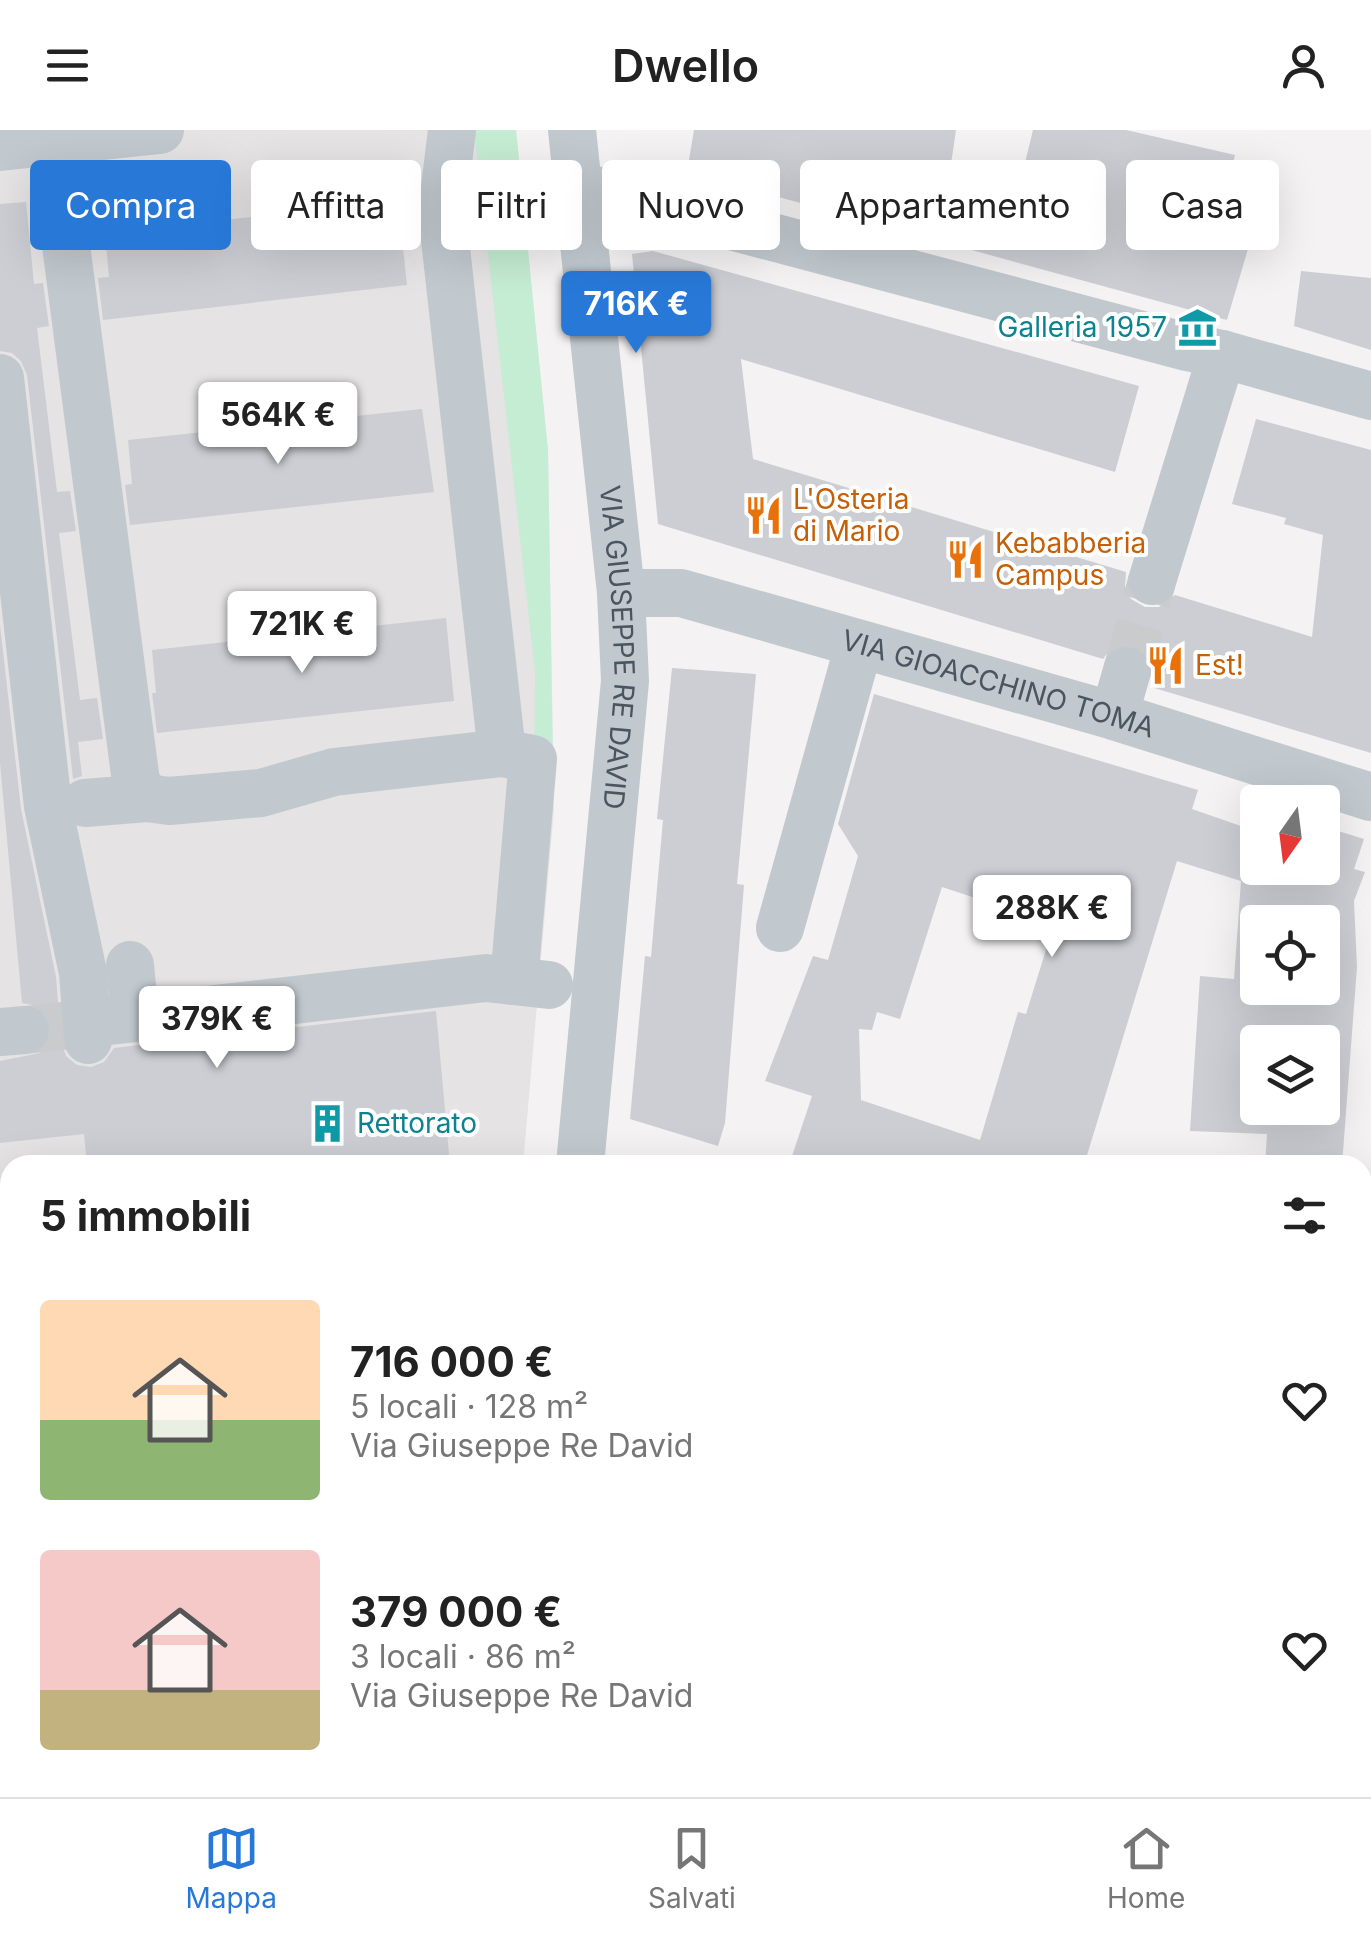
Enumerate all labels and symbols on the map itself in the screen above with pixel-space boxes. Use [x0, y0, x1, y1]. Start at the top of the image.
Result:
pin: 716K € [555, 271, 717, 356]
museum icon: Galleria 1957 [1176, 306, 1218, 348]
place label: Galleria 1957 [998, 310, 1167, 344]
pin: 564K € [197, 382, 359, 467]
place label: L'Osteria di Mario [793, 482, 910, 548]
street label: VIA GIUSEPPE RE DAVID [593, 484, 642, 811]
restaurant icon: L'Osteria di Mario [742, 494, 784, 536]
place label: Kebabberia Campus [995, 526, 1146, 592]
restaurant icon: Kebabberia Campus [944, 538, 986, 580]
pin: 721K € [221, 591, 383, 676]
street label: VIA GIOACCHINO TOMA [838, 623, 1159, 745]
restaurant icon: Est! [1144, 644, 1186, 686]
place label: Est! [1195, 648, 1244, 682]
north arrow [1240, 785, 1340, 885]
pin: 288K € [971, 875, 1133, 960]
pin: 379K € [136, 986, 298, 1071]
building icon: Rettorato [306, 1102, 348, 1144]
place label: Rettorato [357, 1106, 477, 1140]

